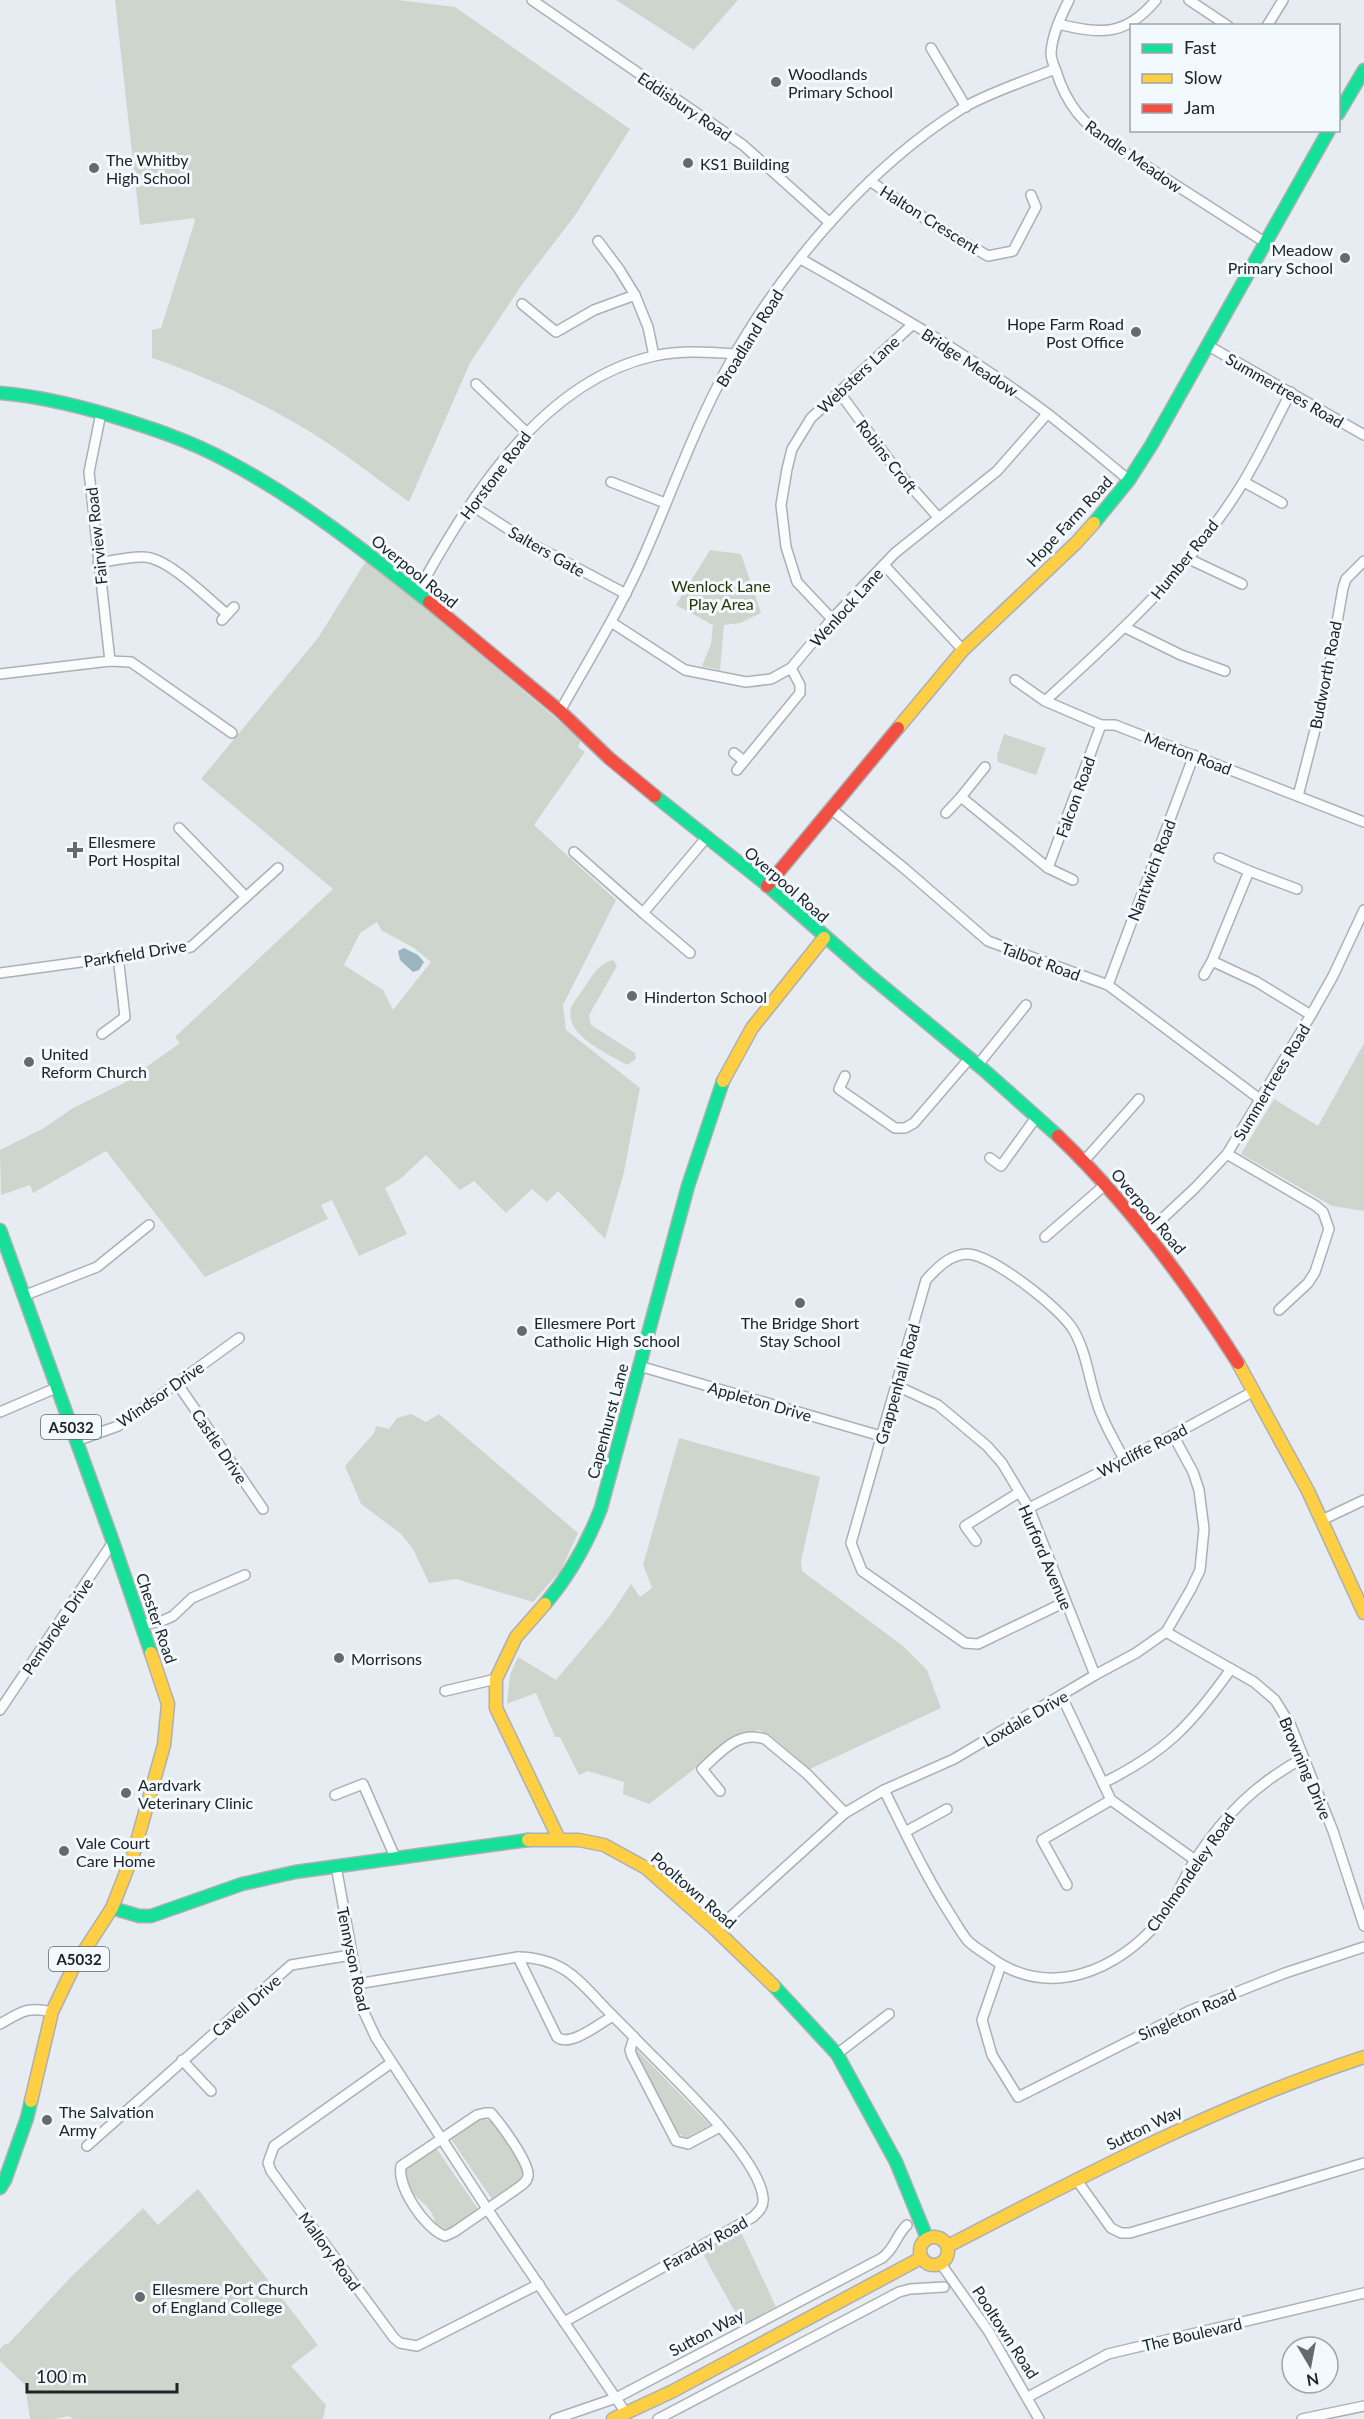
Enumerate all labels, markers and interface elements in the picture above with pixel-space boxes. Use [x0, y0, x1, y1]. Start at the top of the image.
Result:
legend [1130, 24, 1340, 132]
text: Fast [1184, 36, 1217, 58]
place label: Woodlands Primary School [788, 64, 893, 101]
text: Slow [1184, 66, 1222, 88]
street label: Eddisbury Road [635, 68, 735, 144]
marker: Woodlands Primary School [769, 75, 783, 89]
text: Jam [1184, 96, 1215, 118]
street label: Randle Meadow [1082, 116, 1186, 197]
place label: The Whitby High School [106, 150, 190, 187]
place label: KS1 Building [700, 154, 789, 173]
marker: KS1 Building [681, 156, 695, 170]
marker: The Whitby High School [87, 161, 101, 175]
street label: Halton Crescent [877, 181, 983, 257]
place label: Meadow Primary School [1228, 240, 1333, 277]
marker: Meadow Primary School [1338, 251, 1352, 265]
street label: Broadland Road [712, 286, 786, 390]
place label: Hope Farm Road Post Office [1007, 314, 1124, 351]
street label: Bridge Meadow [918, 324, 1022, 400]
marker: Hope Farm Road Post Office [1129, 325, 1143, 339]
street label: Websters Lane [813, 331, 903, 417]
street label: Summertrees Road [1223, 349, 1347, 431]
street label: Robins Croft [853, 416, 921, 496]
street label: Horstone Road [456, 427, 534, 523]
street label: Hope Farm Road [1022, 472, 1116, 570]
street label: Fairview Road [81, 486, 111, 586]
street label: Humber Road [1146, 515, 1222, 603]
street label: Salters Gate [505, 522, 589, 580]
street label: Overpool Road [368, 530, 462, 612]
street label: Wenlock Lane [806, 564, 886, 650]
park label: Wenlock Lane Play Area [671, 576, 771, 613]
street label: Budworth Road [1305, 619, 1345, 731]
street label: Merton Road [1142, 728, 1234, 778]
street label: Falcon Road [1052, 754, 1098, 840]
street label: Nantwich Road [1123, 817, 1179, 923]
place label: Ellesmere Port Hospital [88, 832, 180, 869]
marker: Ellesmere Port Hospital [66, 841, 84, 859]
street label: Overpool Road [741, 842, 833, 926]
street label: Parkfield Drive [82, 935, 188, 971]
street label: Talbot Road [999, 938, 1083, 984]
place label: Hinderton School [644, 987, 767, 1006]
marker: Hinderton School [625, 989, 639, 1003]
street label: Summertrees Road [1229, 1020, 1313, 1144]
place label: United Reform Church [41, 1044, 147, 1081]
marker: United Reform Church [22, 1055, 36, 1069]
street label: Overpool Road [1108, 1164, 1190, 1258]
marker: The Bridge Short Stay School [793, 1296, 807, 1310]
place label: Ellesmere Port Catholic High School [534, 1313, 680, 1350]
place label: The Bridge Short Stay School [741, 1313, 859, 1350]
street label: Grappenhall Road [871, 1322, 923, 1446]
marker: Ellesmere Port Catholic High School [515, 1324, 529, 1338]
street label: Windsor Drive [113, 1357, 207, 1431]
street label: Capenhurst Lane [582, 1361, 632, 1481]
street label: Appleton Drive [706, 1377, 814, 1425]
street label: Castle Drive [188, 1405, 252, 1487]
road number: A5032 [41, 1415, 101, 1439]
street label: Wycliffe Road [1094, 1419, 1190, 1481]
street label: Hurford Avenue [1015, 1502, 1077, 1612]
street label: Chester Road [133, 1570, 181, 1666]
street label: Pembroke Drive [18, 1574, 96, 1678]
place label: Morrisons [351, 1649, 422, 1668]
marker: Morrisons [332, 1651, 346, 1665]
street label: Loxdale Drive [979, 1686, 1071, 1750]
street label: Browning Drive [1276, 1714, 1336, 1822]
place label: Aardvark Veterinary Clinic [138, 1775, 254, 1812]
marker: Aardvark Veterinary Clinic [119, 1786, 133, 1800]
street label: Cholmondeley Road [1142, 1809, 1238, 1935]
place label: Vale Court Care Home [76, 1833, 155, 1870]
marker: Vale Court Care Home [57, 1844, 71, 1858]
street label: Pooltown Road [647, 1848, 741, 1932]
street label: Tennyson Road [334, 1905, 374, 2013]
road number: A5032 [49, 1947, 109, 1971]
street label: Cavell Drive [208, 1970, 284, 2040]
street label: Singleton Road [1135, 1984, 1239, 2044]
street label: Sutton Way [1103, 2100, 1186, 2153]
place label: The Salvation Army [59, 2102, 154, 2139]
marker: The Salvation Army [40, 2113, 54, 2127]
street label: Mallory Road [295, 2208, 365, 2294]
street label: Faraday Road [659, 2212, 751, 2274]
place label: Ellesmere Port Church of England College [152, 2279, 308, 2316]
street label: Pooltown Road [969, 2282, 1043, 2382]
marker: Ellesmere Port Church of England College [133, 2290, 147, 2304]
street label: Sutton Way [665, 2304, 747, 2360]
street label: The Boulevard [1140, 2313, 1244, 2355]
north arrow [1280, 2335, 1340, 2395]
scale bar [27, 2356, 177, 2394]
text: 100 m [36, 2365, 87, 2387]
text: N [1305, 2370, 1320, 2391]

